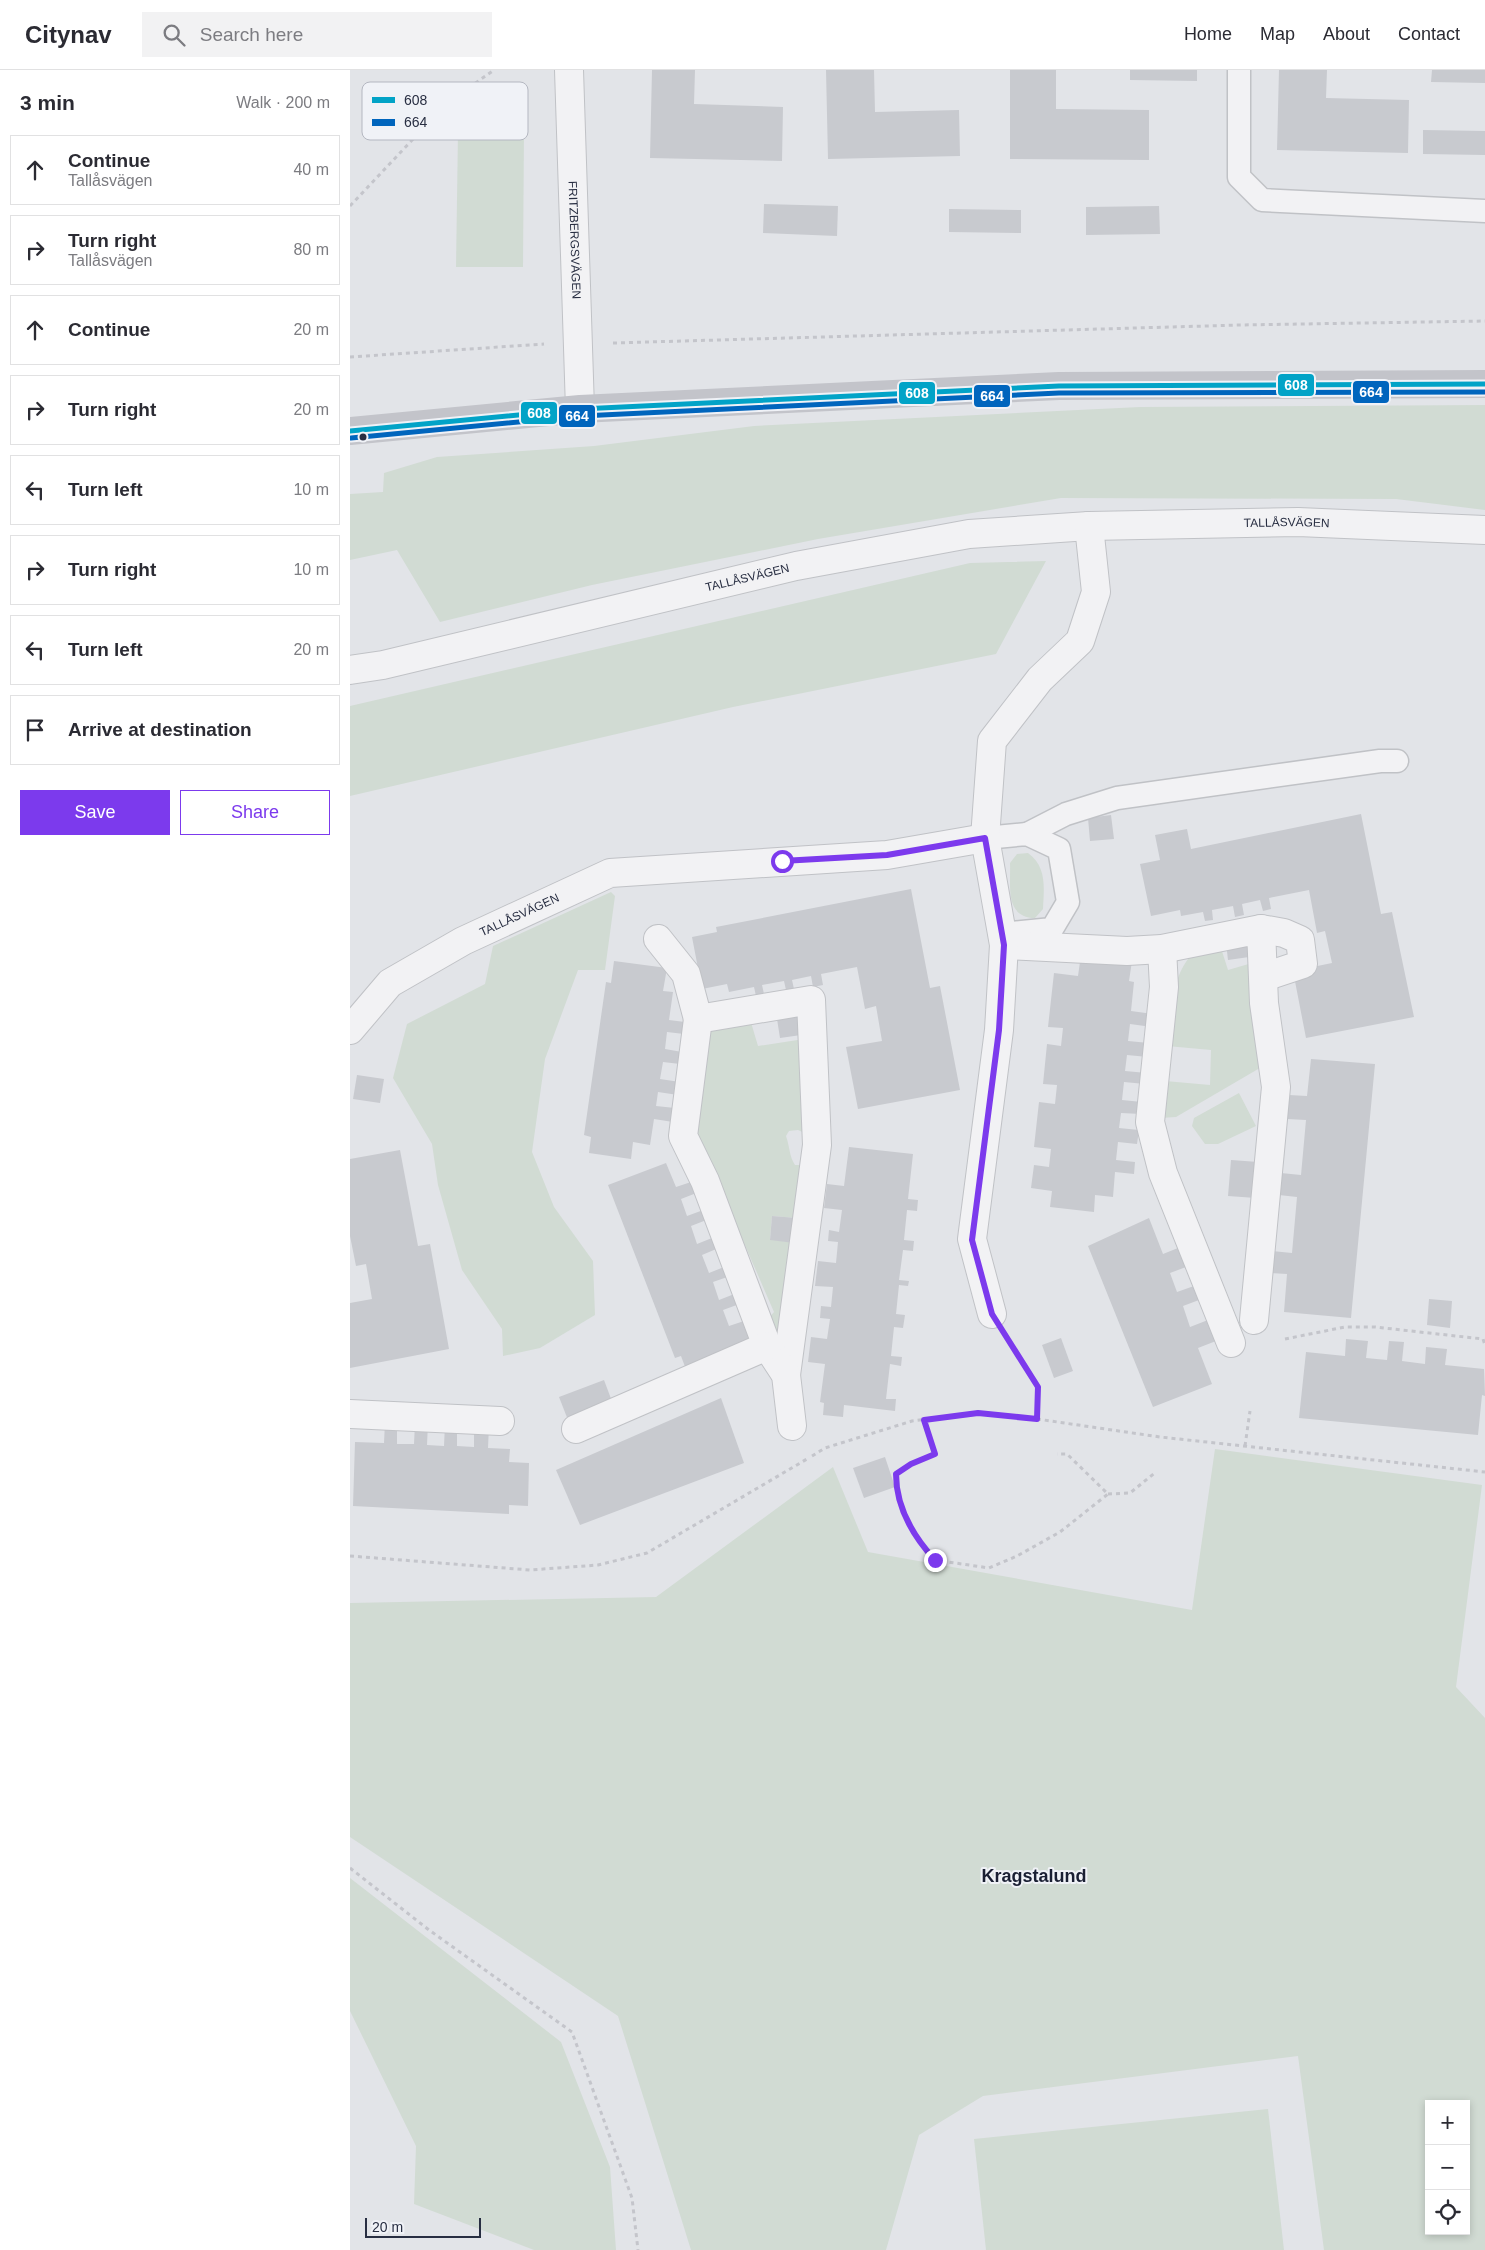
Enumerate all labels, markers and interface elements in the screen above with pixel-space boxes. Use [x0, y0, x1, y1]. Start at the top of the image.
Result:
search box [142, 12, 492, 57]
text: Citynav [25, 21, 112, 48]
icon: search [160, 21, 188, 49]
text: Search here [200, 24, 303, 45]
text: Home [1184, 24, 1232, 44]
text: Map [1260, 24, 1295, 44]
text: About [1323, 24, 1370, 44]
text: Contact [1398, 24, 1460, 44]
legend [362, 82, 528, 140]
text: 3 min [20, 91, 75, 114]
text: 608 [404, 92, 428, 108]
text: Walk · 200 m [236, 94, 330, 111]
text: 664 [404, 114, 428, 130]
text: Continue [68, 150, 150, 171]
icon: ahead [21, 156, 49, 184]
text: 40 m [293, 161, 329, 178]
text: Tallåsvägen [68, 172, 153, 189]
street label: FRITZBERGSVÄGEN [566, 181, 583, 299]
text: Turn right [68, 230, 156, 251]
icon: right [21, 236, 49, 264]
text: 80 m [293, 241, 329, 258]
text: Tallåsvägen [68, 252, 153, 269]
icon: ahead [21, 316, 49, 344]
text: Continue [68, 319, 150, 340]
text: 20 m [293, 321, 329, 338]
line badge: 608 [1277, 373, 1315, 397]
text: 608 [1284, 377, 1308, 393]
line badge: 664 [1352, 380, 1390, 404]
line badge: 608 [898, 381, 936, 405]
line badge: 664 [973, 384, 1011, 408]
text: 664 [1359, 384, 1383, 400]
text: 608 [905, 385, 929, 401]
text: 664 [980, 388, 1004, 404]
icon: right [21, 396, 49, 424]
text: Turn right [68, 399, 156, 420]
text: 20 m [293, 401, 329, 418]
line badge: 608 [520, 401, 558, 425]
line badge: 664 [558, 404, 596, 428]
text: 608 [527, 405, 551, 421]
text: 664 [565, 408, 589, 424]
unlabelled marker [358, 432, 368, 442]
icon: left [21, 476, 49, 504]
text: Turn left [68, 479, 143, 500]
text: 10 m [293, 481, 329, 498]
street label: TALLÅSVÄGEN [1244, 514, 1330, 530]
icon: right [21, 556, 49, 584]
text: Turn right [68, 559, 156, 580]
text: 10 m [293, 561, 329, 578]
street label: TALLÅSVÄGEN [704, 561, 791, 594]
icon: left [21, 636, 49, 664]
text: Turn left [68, 639, 143, 660]
text: 20 m [293, 641, 329, 658]
icon: arrive [21, 716, 49, 744]
text: Arrive at destination [68, 719, 252, 740]
button: Save [20, 790, 170, 835]
button: Share [180, 790, 330, 835]
route start [771, 850, 794, 873]
street label: TALLÅSVÄGEN [477, 891, 561, 939]
route end [924, 1549, 947, 1572]
district label: Kragstalund [981, 1866, 1087, 1886]
map controls [1425, 2100, 1470, 2235]
button: + [1425, 2100, 1470, 2145]
button: − [1425, 2145, 1470, 2190]
button: locate [1425, 2190, 1470, 2235]
scale bar [365, 2215, 481, 2238]
text: 20 m [372, 2219, 403, 2235]

